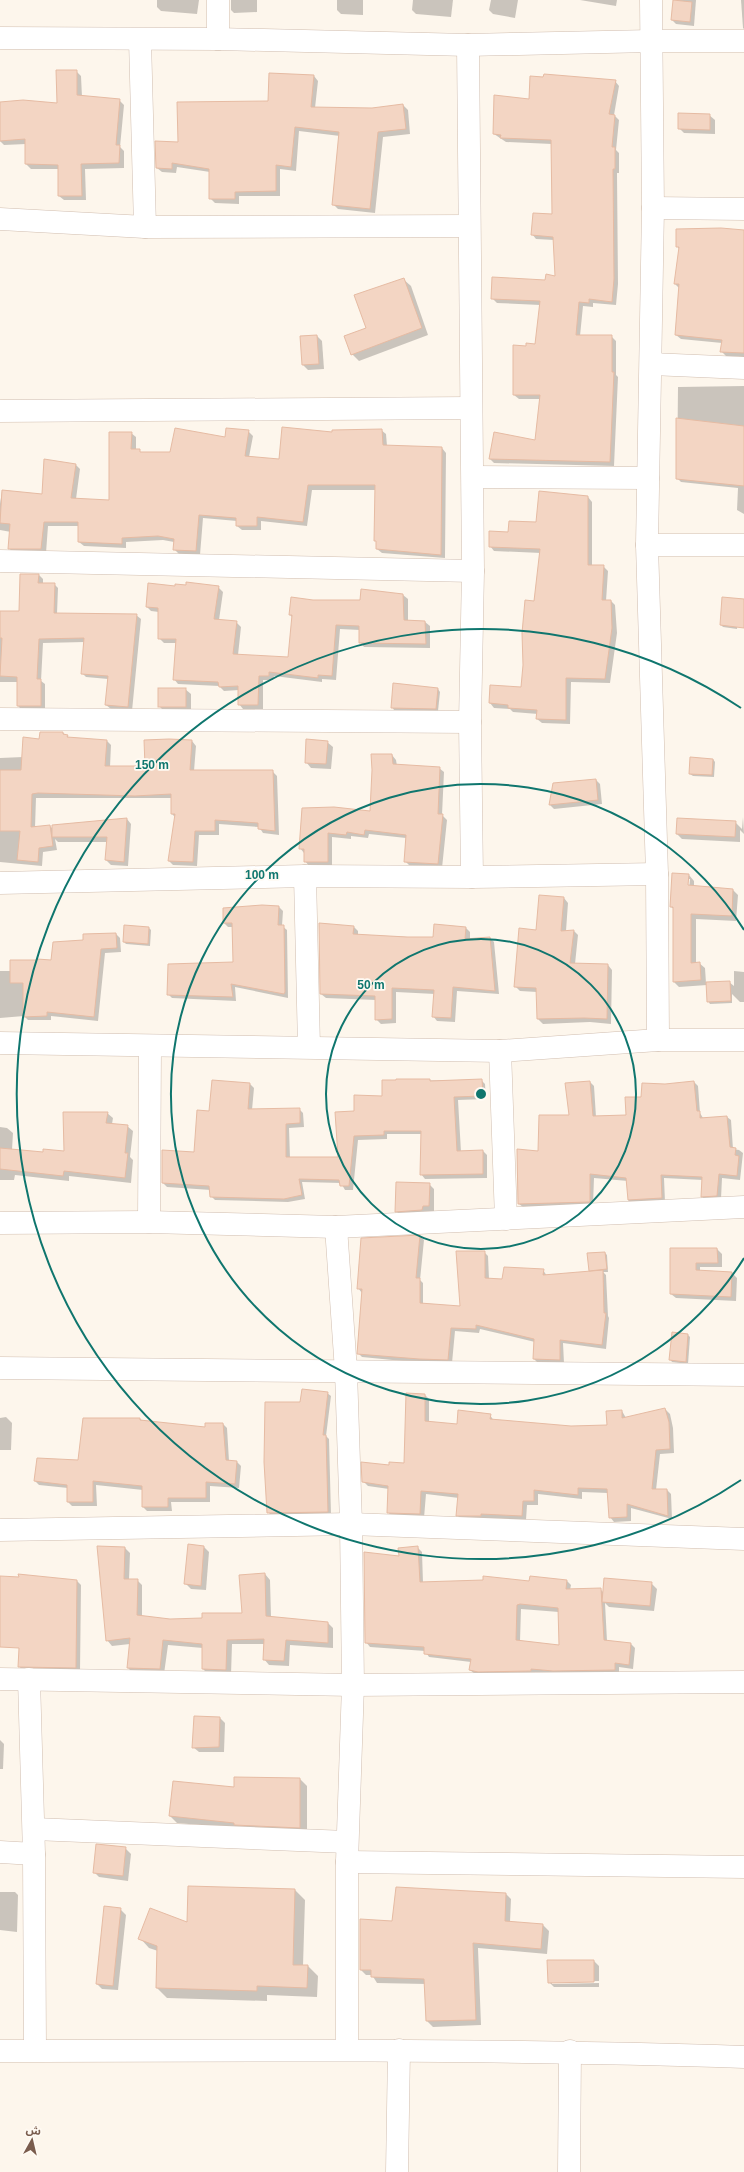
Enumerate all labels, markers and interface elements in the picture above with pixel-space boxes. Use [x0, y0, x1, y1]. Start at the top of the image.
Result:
text: 150 m [135, 758, 169, 772]
text: 100 m [245, 868, 279, 882]
text: 50 m [357, 978, 385, 992]
centre of rings [474, 1087, 488, 1101]
north arrow [12, 2120, 52, 2160]
text: ش [25, 2123, 42, 2138]

